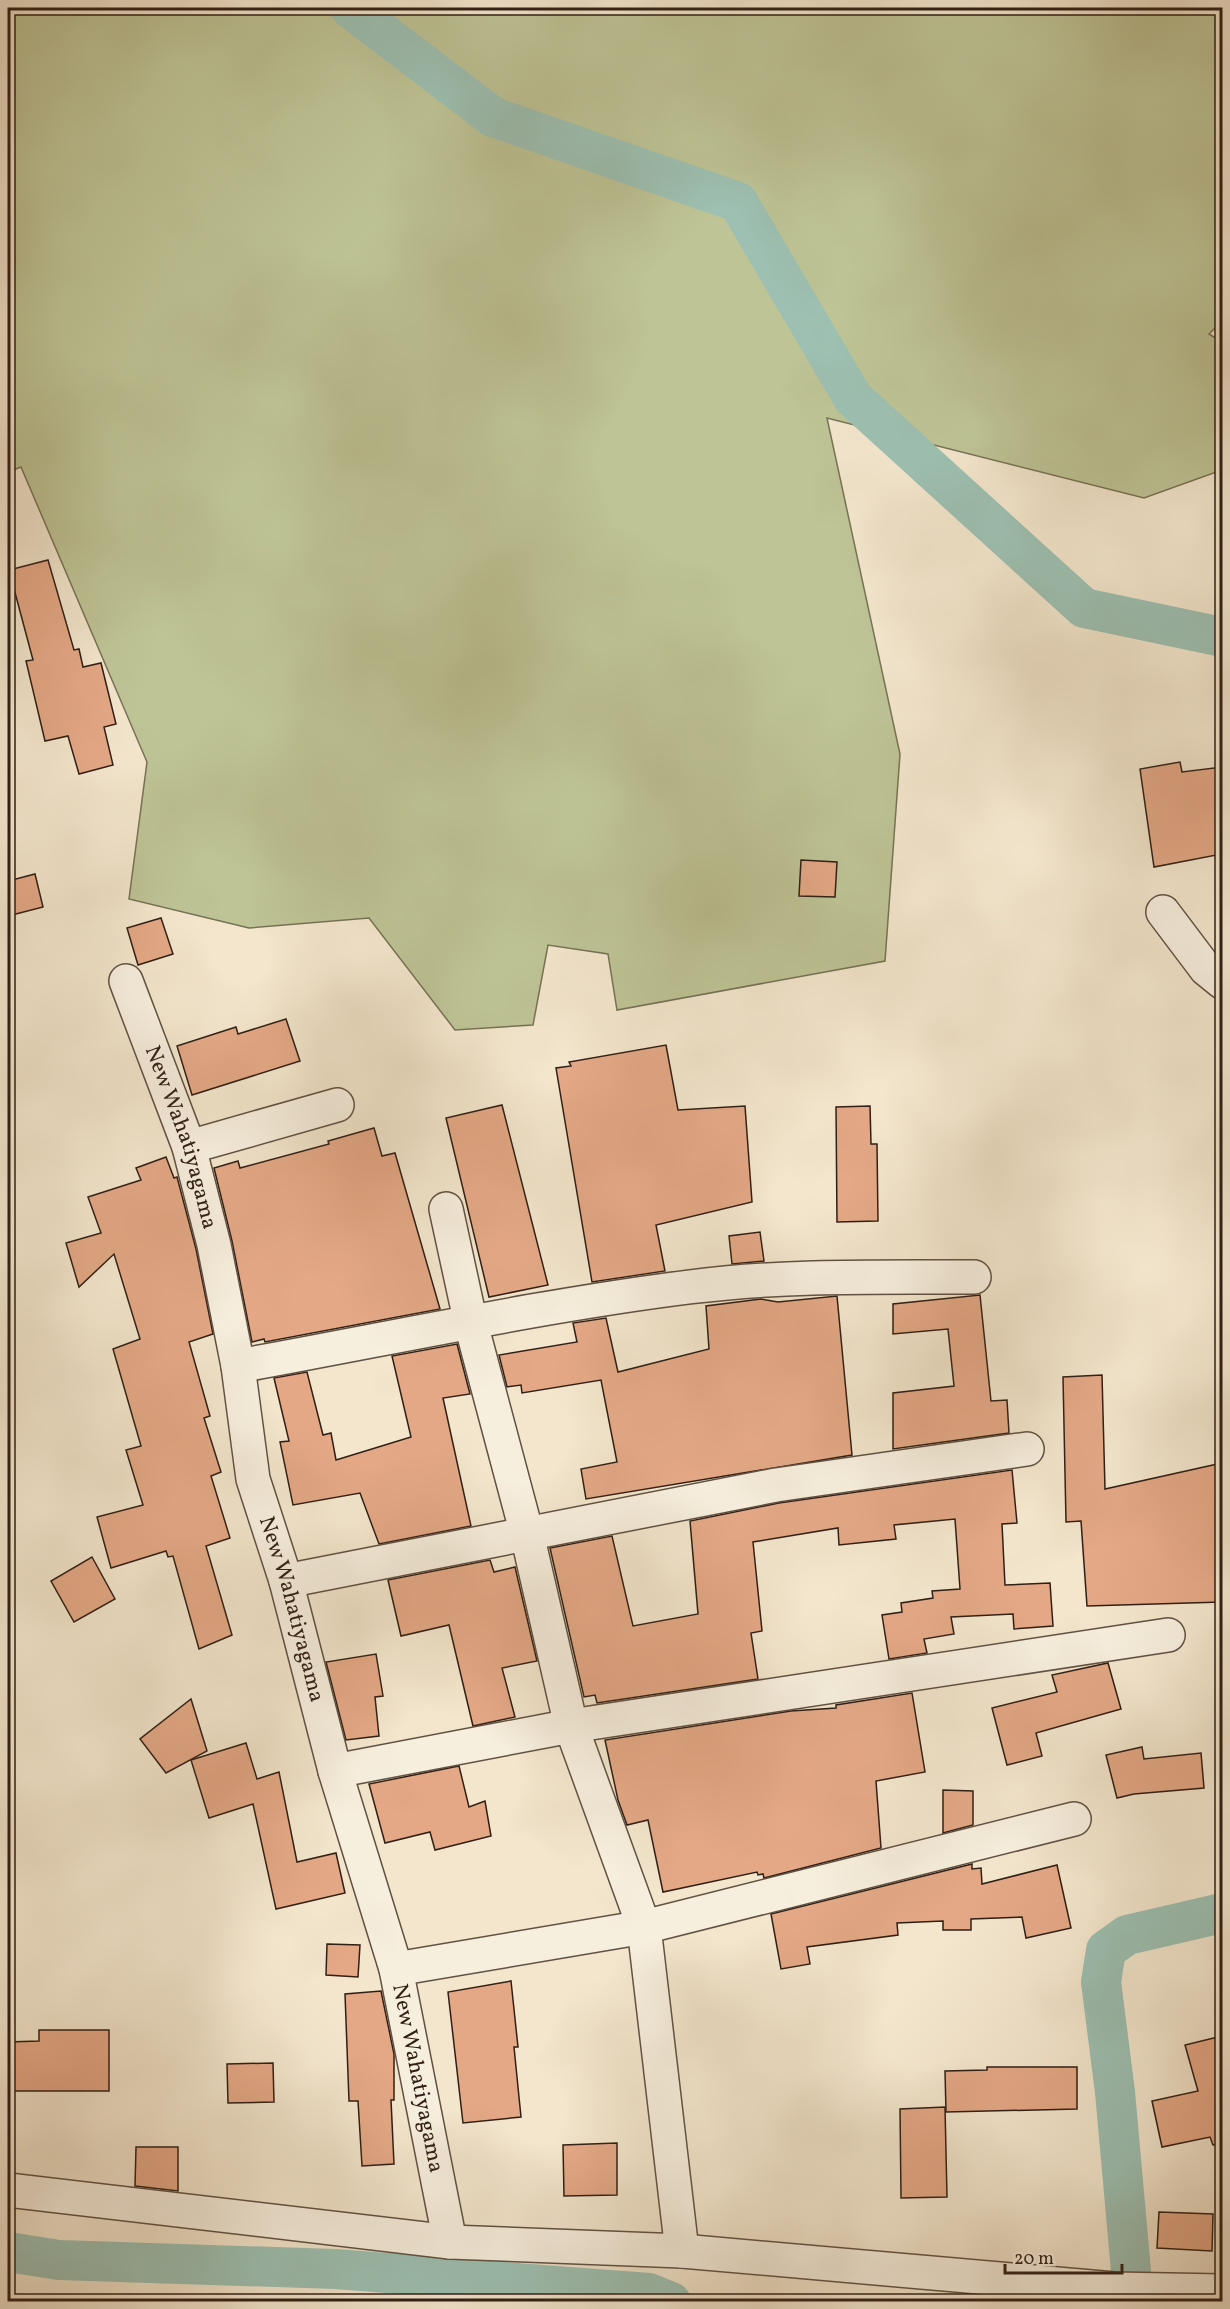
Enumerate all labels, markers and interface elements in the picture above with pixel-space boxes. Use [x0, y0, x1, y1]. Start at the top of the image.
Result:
street label: New Wahatiyagama [136, 1041, 225, 1233]
street label: New Wahatiyagama [251, 1512, 332, 1706]
street label: New Wahatiyagama [384, 1981, 451, 2175]
scale bar [1005, 2237, 1122, 2275]
text: 20 m [1014, 2247, 1054, 2272]

